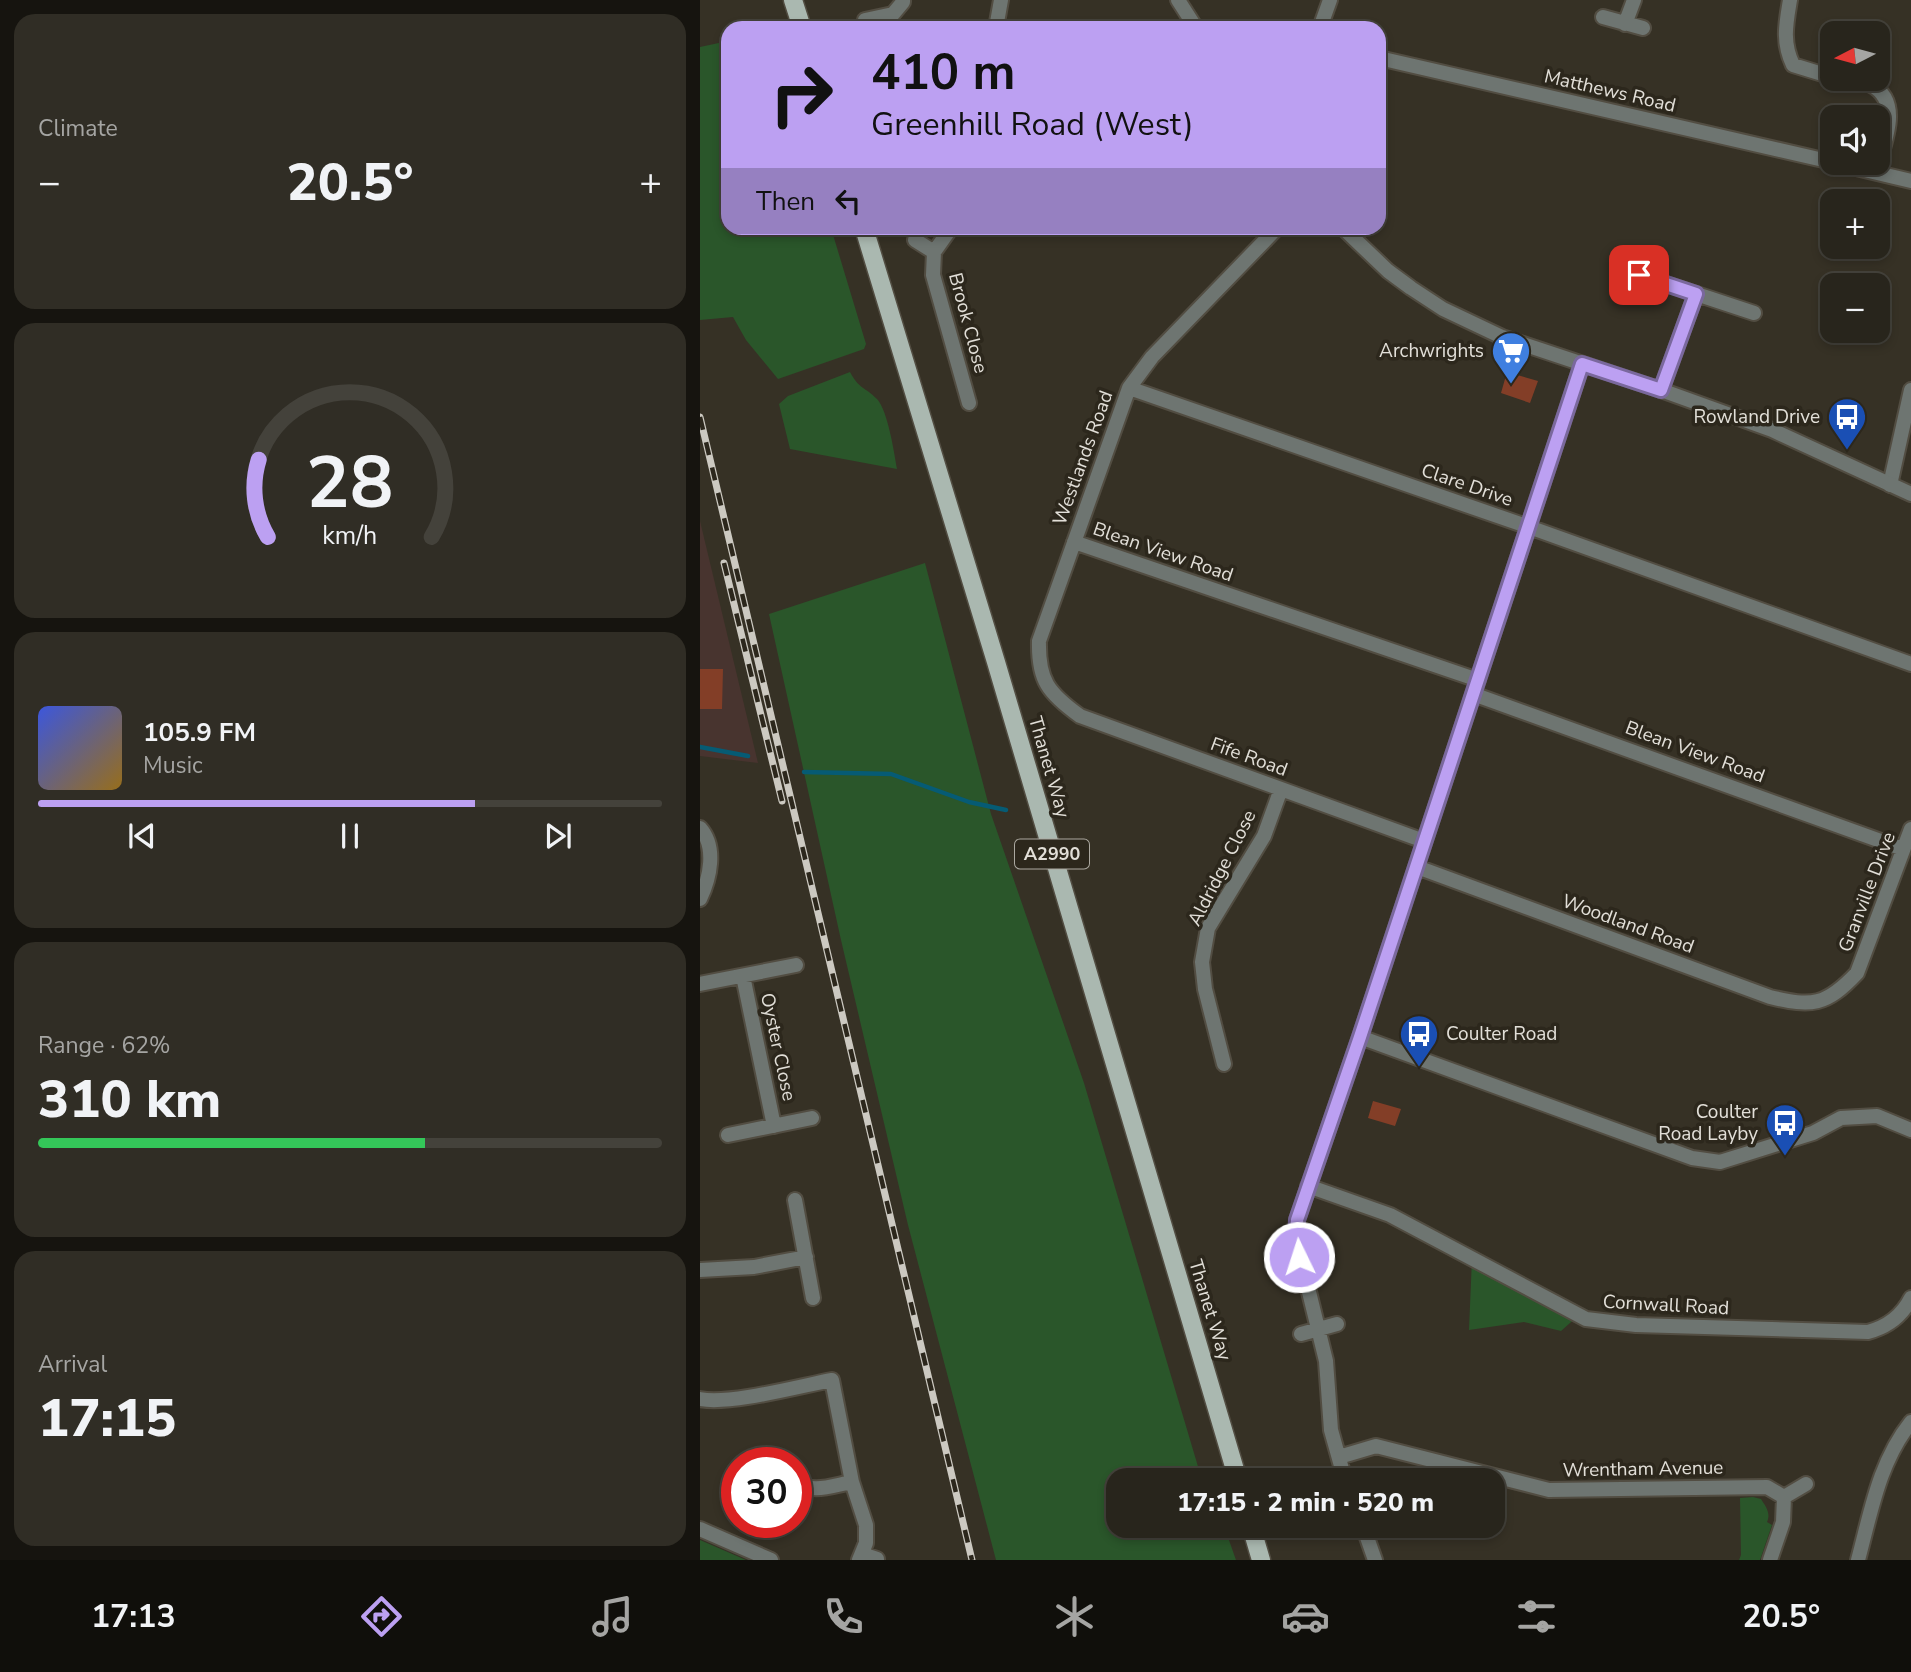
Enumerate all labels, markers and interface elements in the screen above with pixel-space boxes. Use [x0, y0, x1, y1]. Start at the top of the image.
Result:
north arrow [1820, 21, 1890, 91]
map controls [1820, 21, 1890, 343]
text: 410 m [871, 39, 1015, 106]
icon: right [756, 49, 847, 140]
street label: Matthews Road [1542, 63, 1678, 119]
text: Greenhill Road (West) [871, 103, 1194, 146]
button: sound [1820, 105, 1890, 175]
text: Climate [38, 113, 118, 144]
text: 20.5° [286, 147, 414, 218]
text: − [38, 157, 61, 208]
text: + [639, 157, 662, 208]
icon: left [829, 182, 867, 220]
text: Then [756, 184, 815, 219]
button: + [1820, 189, 1890, 259]
pin [1609, 245, 1669, 305]
icon: arrive [1620, 256, 1658, 294]
street label: Brook Close [942, 270, 994, 376]
button: − [1820, 273, 1890, 343]
supermarket icon: Archwrights [1490, 330, 1532, 385]
place label: Archwrights [1379, 338, 1484, 364]
street label: Westlands Road [1047, 387, 1119, 529]
bus stop icon: Rowland Drive [1826, 396, 1868, 451]
place label: Rowland Drive [1694, 404, 1820, 430]
text: 28 [306, 433, 394, 533]
street label: Clare Drive [1418, 457, 1516, 513]
street label: Blean View Road [1089, 516, 1237, 588]
text: km/h [322, 519, 378, 553]
street label: Thanet Way [1022, 713, 1076, 821]
text: 105.9 FM [143, 715, 256, 750]
street label: Blean View Road [1622, 715, 1768, 789]
street label: Fife Road [1207, 731, 1291, 783]
text: Music [143, 750, 203, 781]
street label: Aldridge Close [1182, 806, 1262, 930]
icon: previous [123, 817, 161, 855]
icon: pause [331, 817, 369, 855]
icon: next [539, 817, 577, 855]
street label: Granville Drive [1832, 828, 1902, 956]
road number: A2990 [1015, 840, 1089, 868]
street label: Woodland Road [1558, 888, 1698, 960]
street label: Oyster Close [754, 991, 802, 1103]
bus stop icon: Coulter Road [1398, 1013, 1440, 1068]
place label: Coulter Road [1446, 1021, 1557, 1047]
text: Range · 62% [38, 1030, 170, 1061]
text: 310 km [38, 1064, 221, 1135]
place label: Coulter Road Layby [1658, 1099, 1758, 1147]
bus stop icon: Coulter Road Layby [1764, 1102, 1806, 1157]
position arrow [1262, 1220, 1336, 1294]
street label: Thanet Way [1182, 1256, 1238, 1364]
street label: Cornwall Road [1602, 1289, 1730, 1321]
text: Arrival [38, 1349, 107, 1380]
text: 17:15 [38, 1383, 176, 1454]
speed limit sign: 30 [721, 1447, 812, 1538]
street label: Wrentham Avenue [1562, 1455, 1724, 1483]
text: 17:15 · 2 min · 520 m [1177, 1485, 1434, 1520]
icon: directions [357, 1592, 406, 1641]
icon: music [588, 1592, 637, 1641]
icon: phone [819, 1592, 868, 1641]
icon: climate [1050, 1592, 1099, 1641]
icon: car [1281, 1592, 1330, 1641]
icon: filters [1512, 1592, 1561, 1641]
text: 17:13 [91, 1595, 176, 1638]
text: 20.5° [1742, 1595, 1820, 1638]

